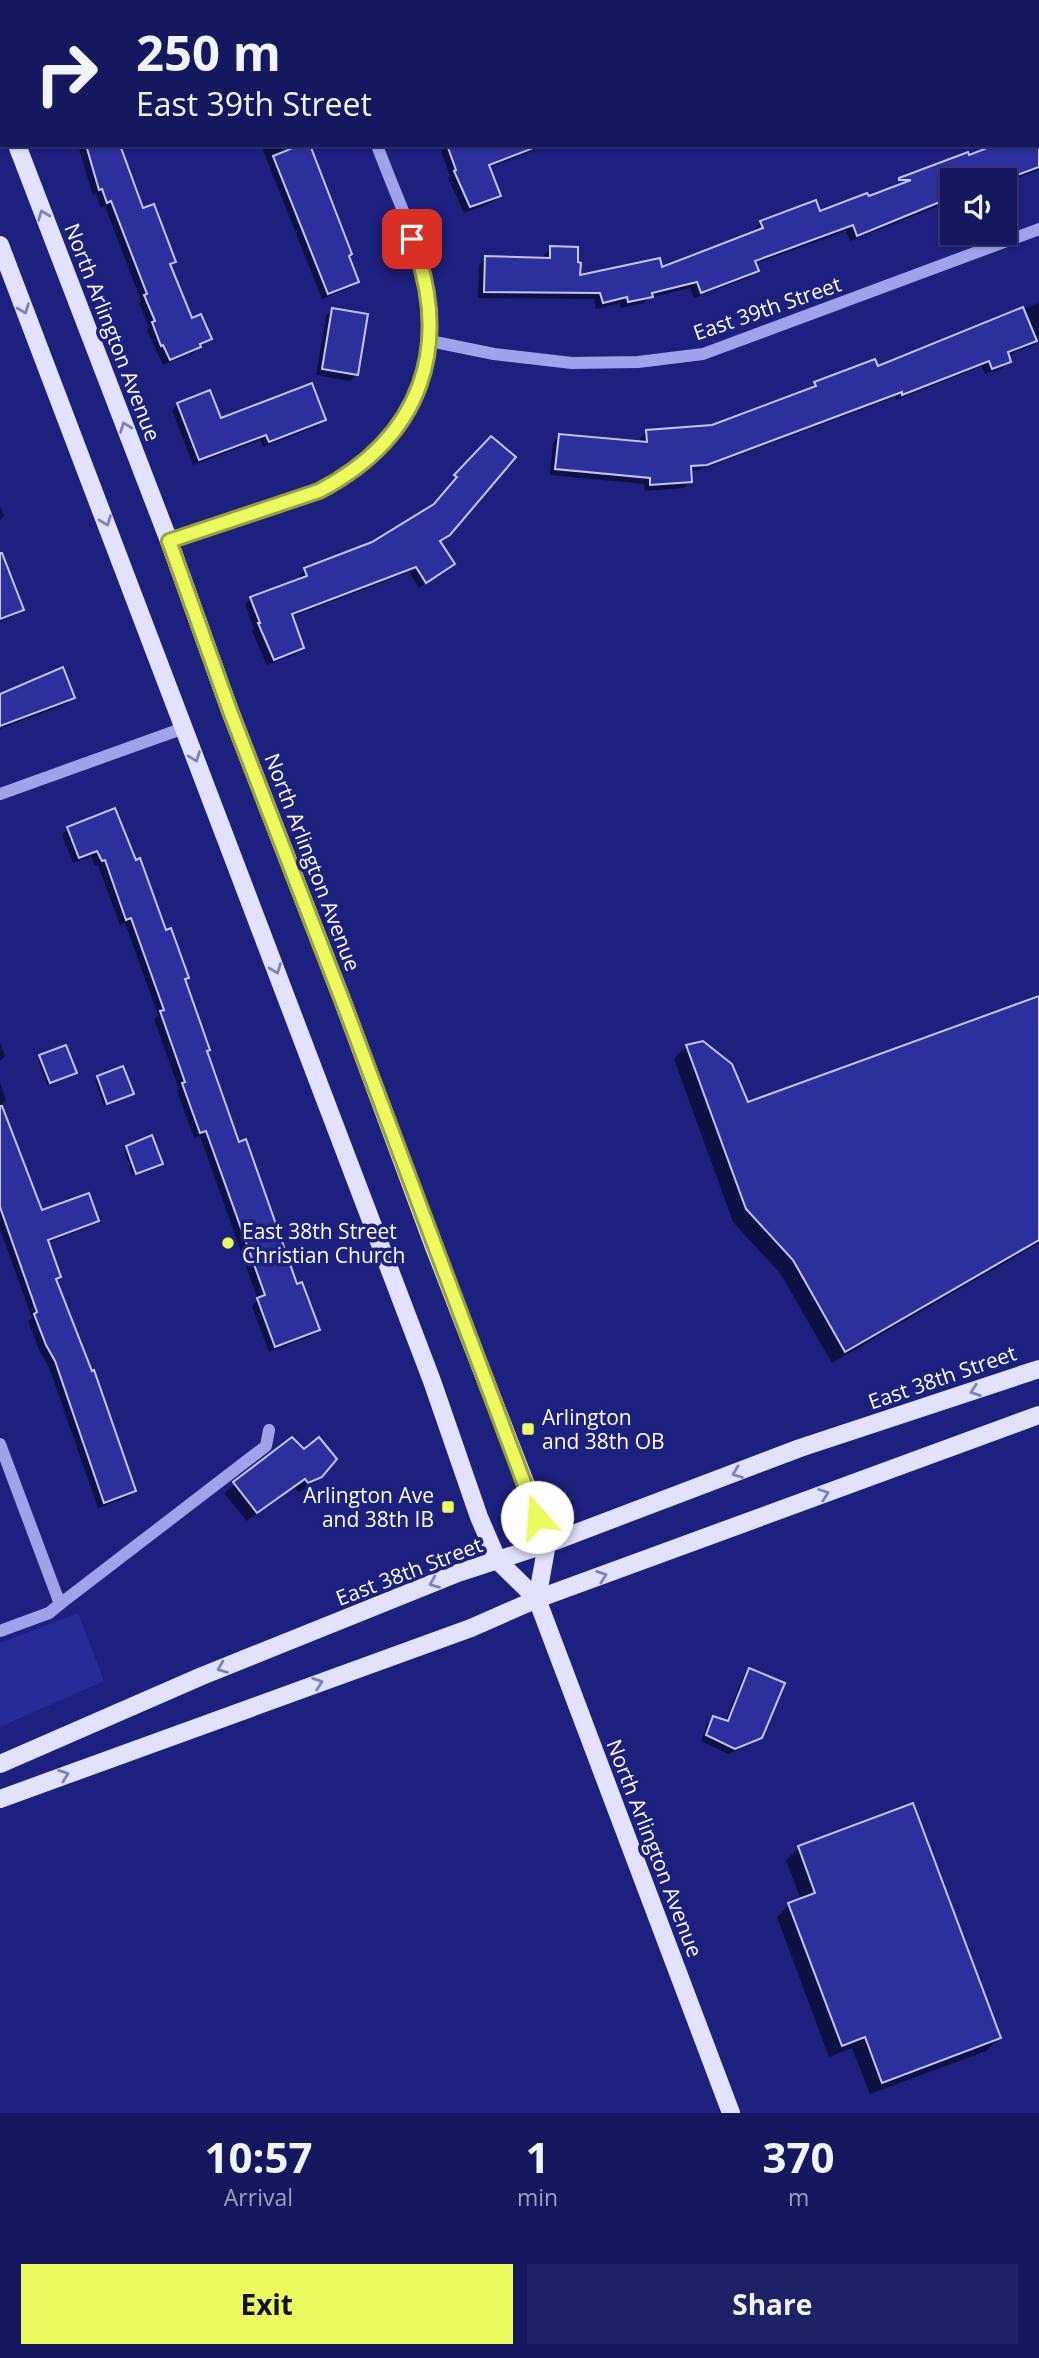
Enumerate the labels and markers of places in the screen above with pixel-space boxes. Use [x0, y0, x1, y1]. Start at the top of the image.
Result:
pin [382, 209, 442, 269]
place label: East 38th Street Christian Church [242, 1217, 405, 1269]
marker: East 38th Street Christian Church [220, 1235, 236, 1251]
place label: Arlington and 38th OB [542, 1403, 665, 1455]
marker: Arlington and 38th OB [520, 1421, 536, 1437]
place label: Arlington Ave and 38th IB [303, 1481, 434, 1533]
marker: Arlington Ave and 38th IB [440, 1499, 456, 1515]

